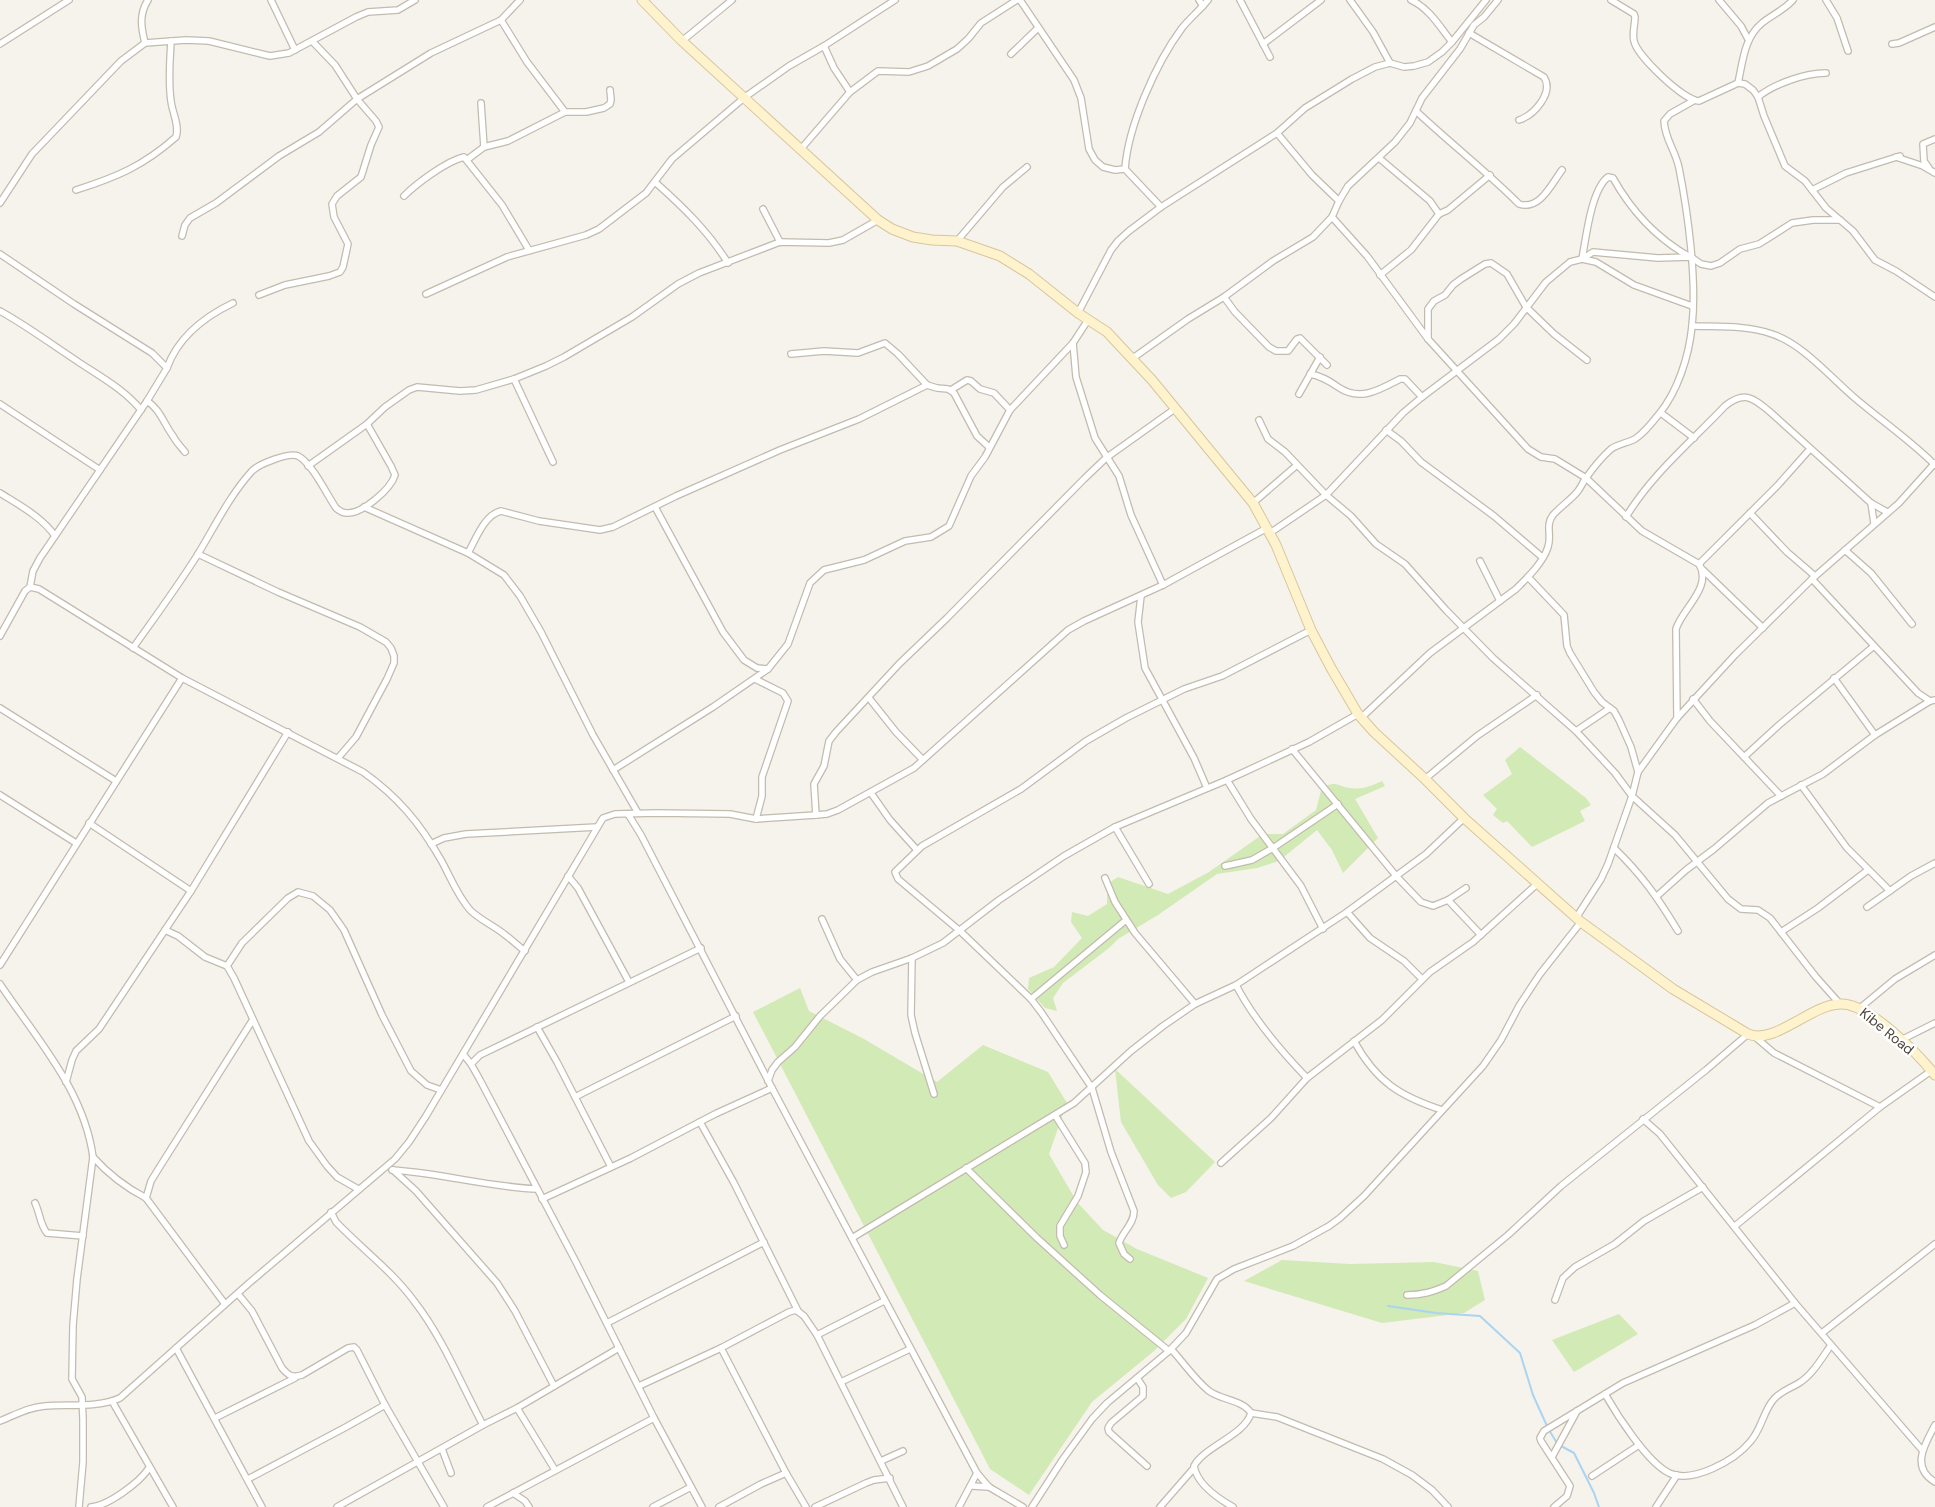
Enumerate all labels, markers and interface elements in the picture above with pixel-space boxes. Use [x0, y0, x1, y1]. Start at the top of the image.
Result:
street label: Kibe Road [1856, 1004, 1918, 1058]

